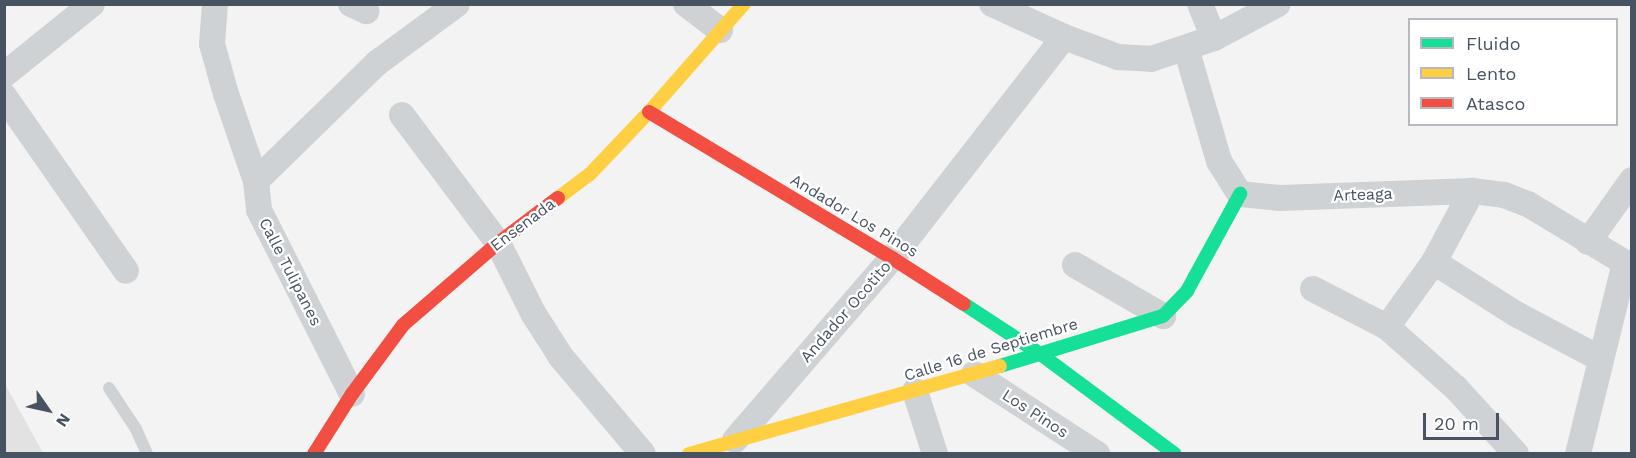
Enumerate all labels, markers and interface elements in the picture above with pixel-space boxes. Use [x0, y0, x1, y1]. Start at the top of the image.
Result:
legend [1408, 18, 1618, 126]
text: Fluido [1466, 33, 1520, 54]
text: Lento [1466, 63, 1516, 84]
text: Atasco [1466, 93, 1525, 114]
street label: Andador Los Pinos [787, 170, 921, 262]
street label: Arteaga [1333, 184, 1393, 206]
street label: Ensenada [487, 195, 559, 255]
street label: Calle Tulipanes [254, 215, 326, 329]
street label: Andador Ocotito [796, 257, 896, 367]
street label: Calle 16 de Septiembre [902, 314, 1080, 386]
north arrow [18, 380, 78, 440]
street label: Los Pinos [998, 386, 1072, 442]
scale bar [1426, 401, 1502, 439]
text: N [52, 410, 75, 431]
text: 20 m [1434, 413, 1479, 434]

